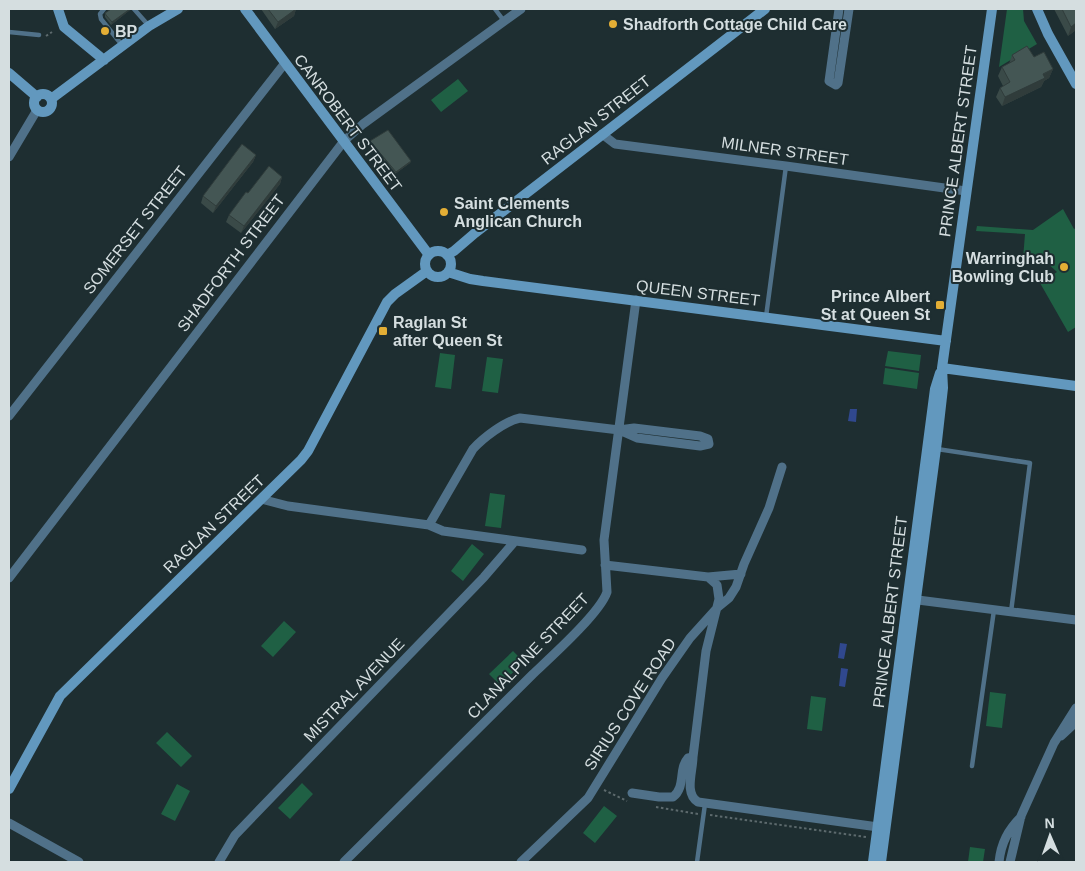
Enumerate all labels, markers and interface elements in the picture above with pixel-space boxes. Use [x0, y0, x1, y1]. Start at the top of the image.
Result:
place label: Shadforth Cottage Child Care [623, 16, 847, 33]
marker: Shadforth Cottage Child Care [607, 18, 619, 30]
place label: BP [115, 23, 138, 40]
marker: BP [99, 25, 111, 37]
street label: PRINCE ALBERT STREET [936, 44, 980, 238]
street label: CANROBERT STREET [291, 51, 405, 195]
street label: RAGLAN STREET [538, 72, 654, 168]
street label: MILNER STREET [720, 134, 850, 168]
street label: SOMERSET STREET [80, 163, 190, 297]
street label: SHADFORTH STREET [174, 191, 288, 335]
place label: Saint Clements Anglican Church [454, 195, 582, 230]
marker: Saint Clements Anglican Church [438, 206, 450, 218]
place label: Warringhah Bowling Club [952, 250, 1054, 285]
marker: Warringhah Bowling Club [1058, 261, 1070, 273]
street label: QUEEN STREET [635, 277, 761, 309]
place label: Prince Albert St at Queen St [821, 288, 931, 323]
marker: Prince Albert St at Queen St [934, 299, 946, 311]
place label: Raglan St after Queen St [393, 314, 503, 349]
marker: Raglan St after Queen St [377, 325, 389, 337]
street label: RAGLAN STREET [160, 471, 268, 576]
street label: PRINCE ALBERT STREET [870, 515, 910, 709]
street label: CLANALPINE STREET [464, 590, 592, 722]
street label: MISTRAL AVENUE [300, 635, 408, 745]
street label: SIRIUS COVE ROAD [581, 635, 679, 773]
north arrow [1025, 811, 1075, 861]
text: N [1044, 815, 1055, 831]

